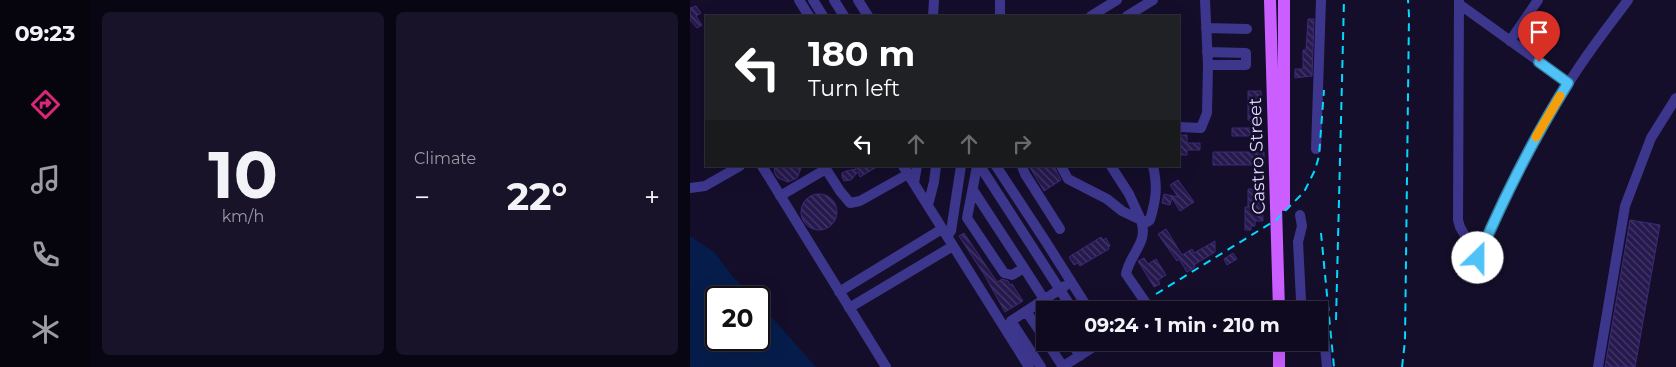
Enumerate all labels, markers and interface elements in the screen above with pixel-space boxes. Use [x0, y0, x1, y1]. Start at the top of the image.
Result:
pin [1518, 11, 1560, 62]
icon: arrive [1525, 18, 1553, 46]
text: 09:23 [15, 20, 75, 47]
text: 180 m [808, 32, 915, 75]
icon: left [725, 35, 790, 100]
text: Turn left [808, 75, 900, 102]
icon: directions [28, 87, 63, 122]
street label: Castro Street [1244, 97, 1270, 215]
icon: left [849, 130, 877, 158]
icon: ahead [902, 130, 930, 158]
icon: ahead [955, 130, 983, 158]
icon: right [1008, 130, 1036, 158]
text: 10 [208, 135, 278, 214]
text: Climate [414, 149, 476, 168]
icon: music [28, 162, 63, 197]
text: 22° [507, 173, 567, 220]
text: − [414, 180, 430, 214]
text: + [644, 180, 660, 214]
text: km/h [222, 207, 264, 226]
position arrow [1451, 231, 1503, 283]
icon: phone [28, 237, 63, 272]
speed limit sign: 20 [705, 286, 770, 351]
icon: climate [28, 312, 63, 347]
text: 09:24 · 1 min · 210 m [1084, 314, 1280, 337]

